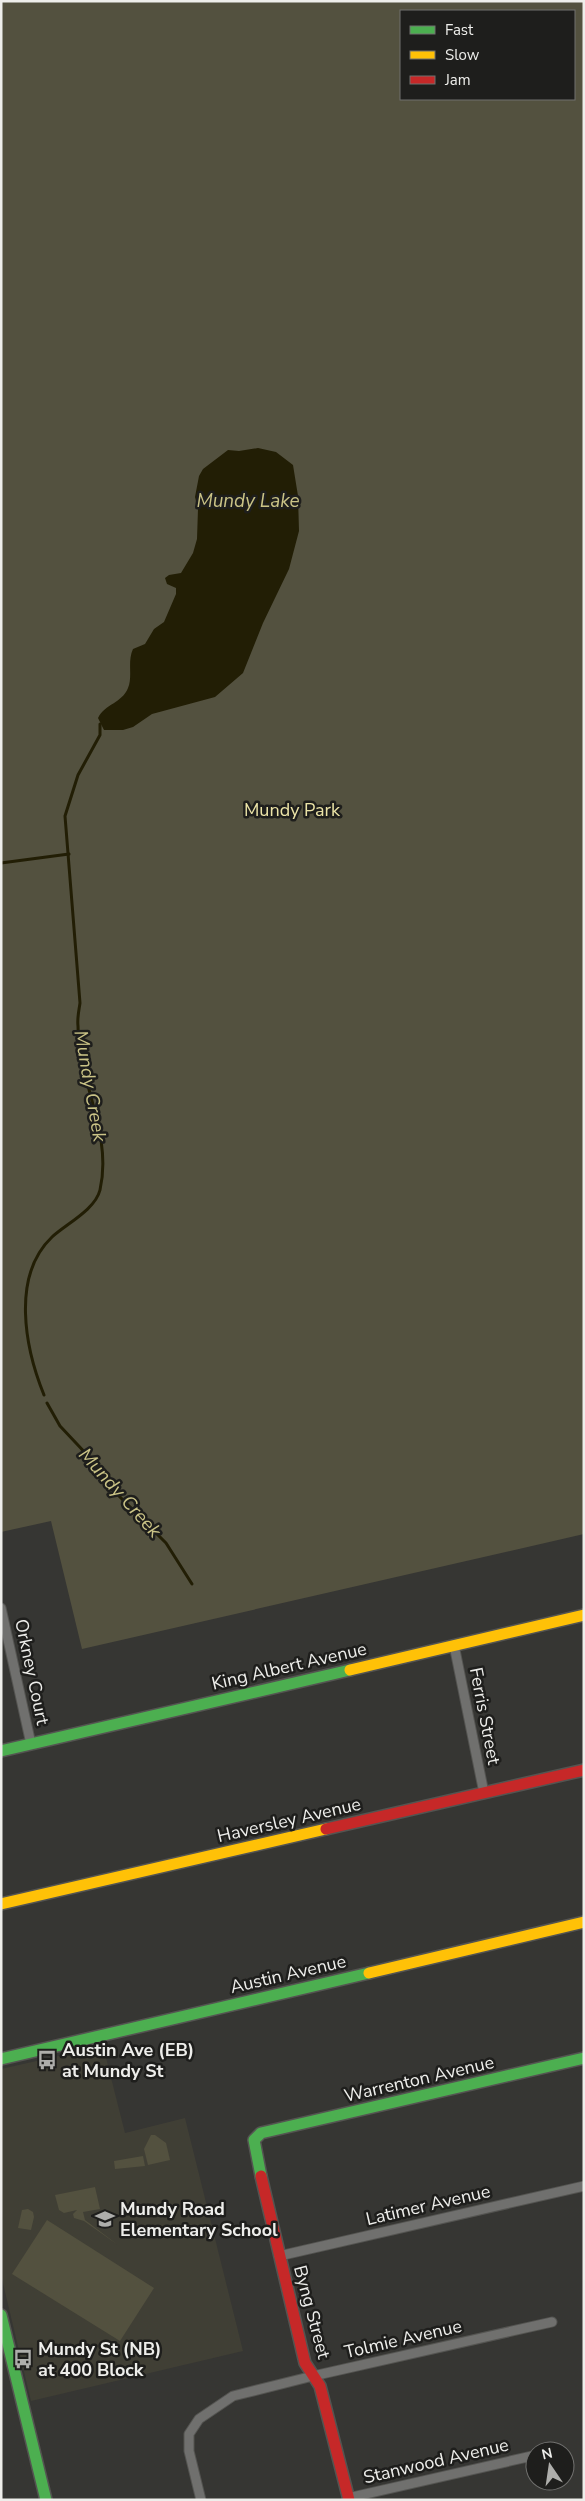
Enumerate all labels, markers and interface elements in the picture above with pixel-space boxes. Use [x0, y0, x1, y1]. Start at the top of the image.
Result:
legend [400, 10, 575, 100]
text: Fast [445, 20, 474, 40]
text: Slow [445, 45, 480, 65]
text: Jam [444, 70, 471, 90]
water label: Mundy Lake [196, 488, 300, 514]
park label: Mundy Park [244, 798, 341, 822]
water label: Mundy Creek [67, 1028, 113, 1144]
water label: Mundy Creek [73, 1442, 168, 1544]
street label: Orkney Court [9, 1617, 55, 1728]
street label: King Albert Avenue [209, 1636, 369, 1696]
street label: Ferris Street [464, 1665, 506, 1767]
street label: Haversley Avenue [215, 1792, 363, 1848]
street label: Austin Avenue [228, 1949, 348, 1999]
place label: Austin Ave (EB) at Mundy St [62, 2038, 194, 2083]
bus stop icon: Austin Ave (EB) at Mundy St [36, 2049, 58, 2071]
street label: Warrenton Avenue [342, 2050, 496, 2108]
street label: Latimer Avenue [363, 2179, 493, 2231]
place label: Mundy Road Elementary School [120, 2197, 278, 2242]
school or university icon: Mundy Road Elementary School [94, 2208, 116, 2230]
street label: Byng Street [288, 2263, 336, 2362]
street label: Tolmie Avenue [342, 2314, 464, 2364]
place label: Mundy St (NB) at 400 Block [38, 2337, 161, 2382]
bus stop icon: Mundy St (NB) at 400 Block [12, 2348, 34, 2370]
street label: Stanwood Avenue [361, 2433, 511, 2489]
north arrow [525, 2441, 575, 2491]
text: N [540, 2443, 554, 2464]

